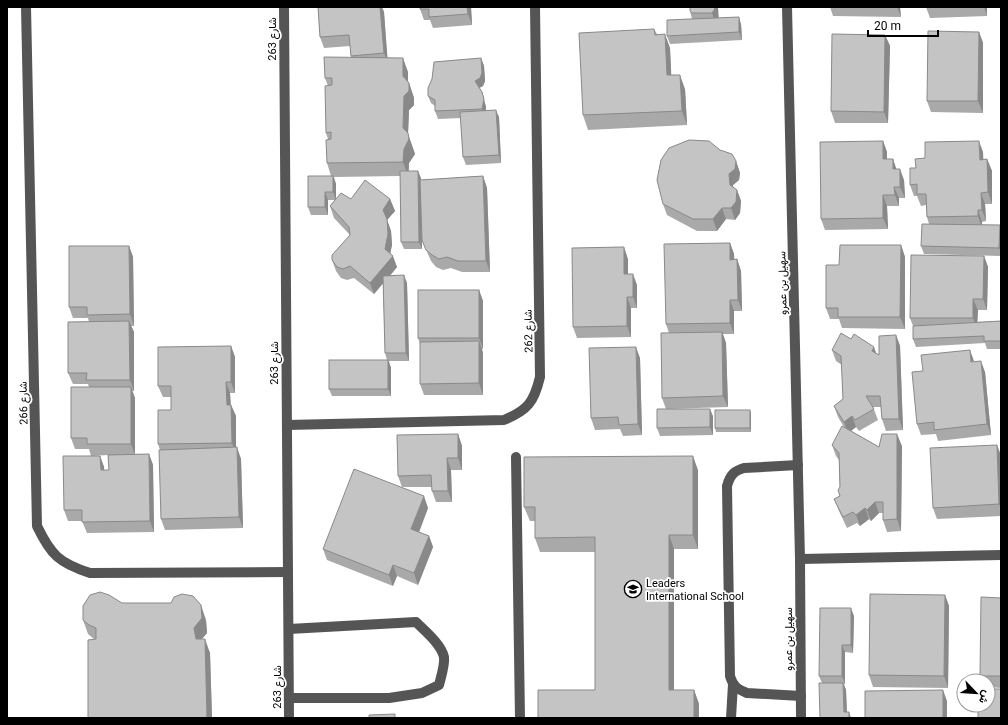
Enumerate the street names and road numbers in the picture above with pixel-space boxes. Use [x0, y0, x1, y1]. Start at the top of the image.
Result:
street label: شارع 263 [266, 17, 280, 61]
street label: سهيل بن عمرو [775, 251, 790, 315]
street label: شارع 262 [522, 309, 536, 353]
street label: شارع 263 [268, 341, 282, 385]
street label: شارع 266 [17, 381, 31, 425]
street label: سهيل بن عمرو [782, 607, 795, 671]
street label: شارع 263 [271, 665, 285, 709]

